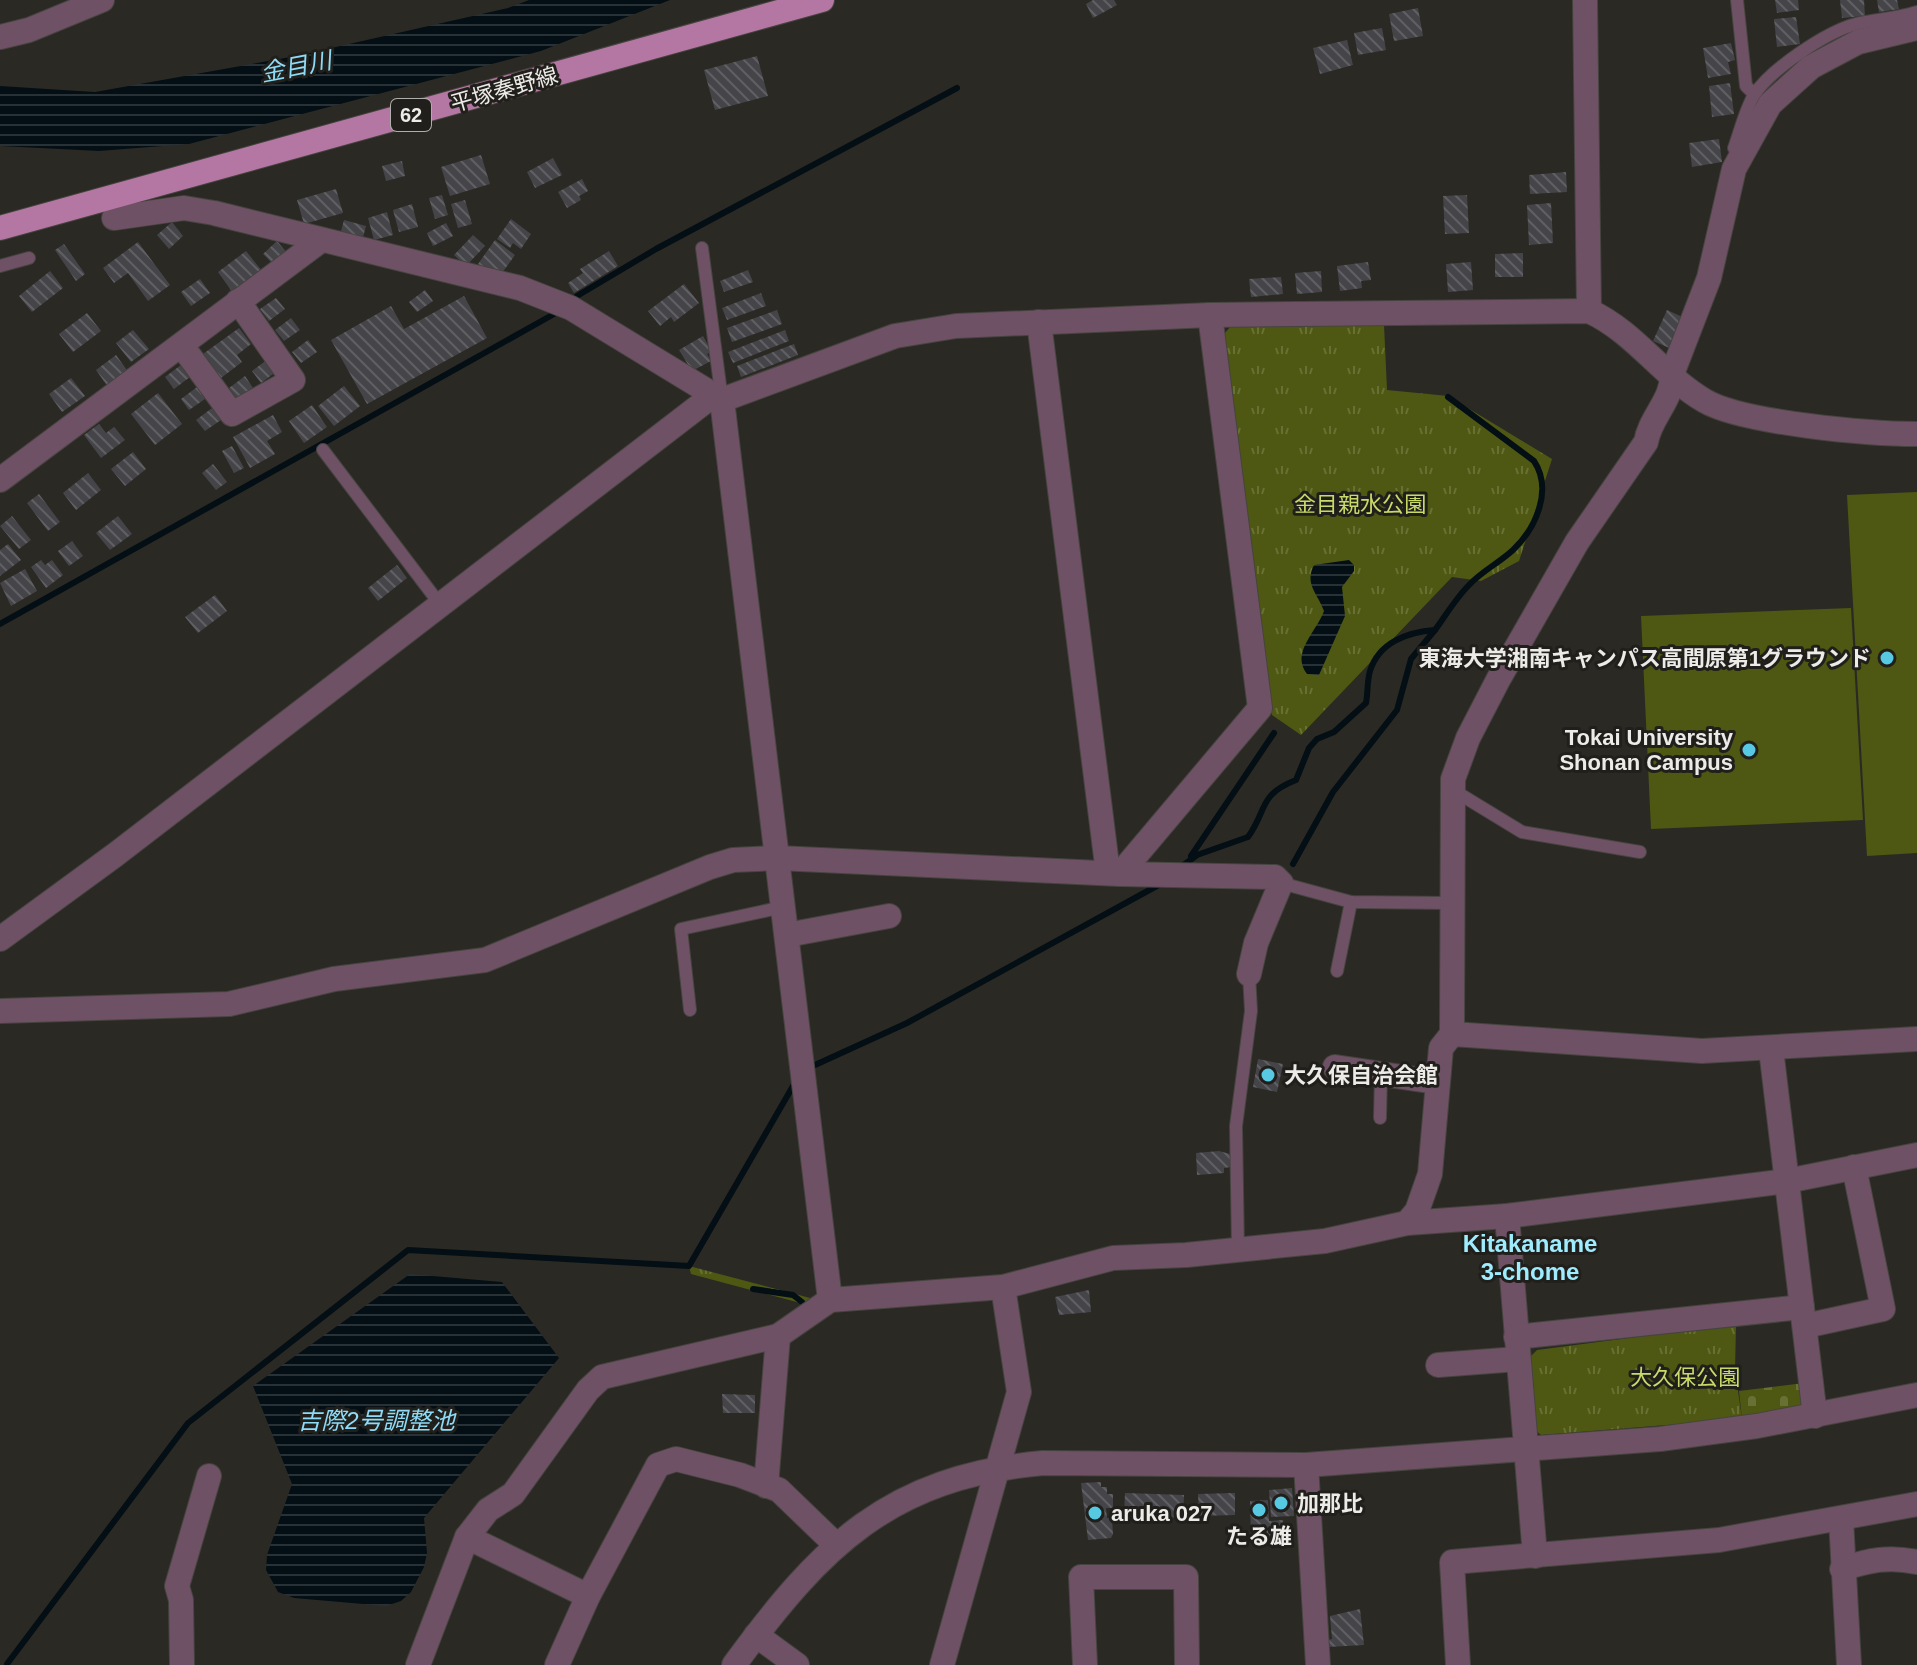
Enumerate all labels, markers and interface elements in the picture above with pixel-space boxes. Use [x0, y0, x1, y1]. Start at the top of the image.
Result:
water label: 金目川 [258, 46, 337, 87]
street label: 平塚秦野線 [448, 62, 560, 117]
road number: 62 [391, 99, 431, 131]
park label: 金目親水公園 [1294, 492, 1426, 517]
place label: 東海大学湘南キャンパス高間原第1グラウンド [1419, 646, 1871, 671]
marker: 東海大学湘南キャンパス高間原第1グラウンド [1878, 649, 1896, 667]
place label: Tokai University Shonan Campus [1559, 725, 1734, 775]
marker: Tokai University Shonan Campus [1740, 741, 1758, 759]
place label: 大久保自治会館 [1284, 1063, 1438, 1088]
marker: 大久保自治会館 [1259, 1066, 1277, 1084]
district label: Kitakaname 3-chome [1463, 1230, 1597, 1285]
park label: 大久保公園 [1630, 1365, 1740, 1390]
water label: 吉際2号調整池 [297, 1407, 457, 1434]
place label: 加那比 [1297, 1491, 1363, 1516]
marker: 加那比 [1272, 1494, 1290, 1512]
place label: aruka 027 [1111, 1501, 1213, 1526]
marker: たる雄 [1250, 1501, 1268, 1519]
marker: aruka 027 [1086, 1504, 1104, 1522]
place label: たる雄 [1226, 1524, 1292, 1549]

